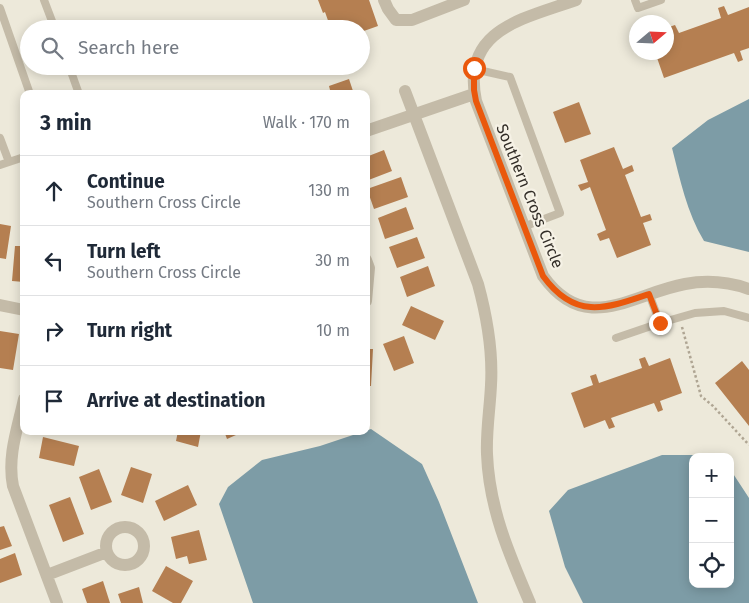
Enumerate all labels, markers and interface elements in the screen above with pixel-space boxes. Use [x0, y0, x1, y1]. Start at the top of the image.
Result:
north arrow [629, 15, 674, 60]
search box [20, 20, 370, 75]
icon: search [38, 34, 66, 62]
text: Search here [78, 36, 179, 59]
route start [463, 57, 486, 80]
text: 3 min [40, 110, 92, 136]
text: Walk · 170 m [263, 113, 350, 132]
street label: Southern Cross Circle [492, 121, 568, 271]
text: Continue [87, 170, 165, 193]
icon: ahead [40, 177, 68, 205]
text: 130 m [308, 181, 350, 200]
text: Southern Cross Circle [87, 193, 241, 212]
text: Turn left [87, 240, 161, 263]
icon: left [40, 247, 68, 275]
text: 30 m [315, 251, 350, 270]
text: Southern Cross Circle [87, 263, 241, 282]
route end [649, 312, 672, 335]
icon: right [40, 317, 68, 345]
text: Turn right [87, 319, 172, 342]
text: 10 m [316, 321, 350, 340]
icon: arrive [40, 387, 68, 415]
text: Arrive at destination [87, 389, 266, 412]
map controls [689, 453, 734, 588]
button: + [689, 453, 734, 498]
button: − [689, 498, 734, 543]
button: locate [689, 543, 734, 588]

